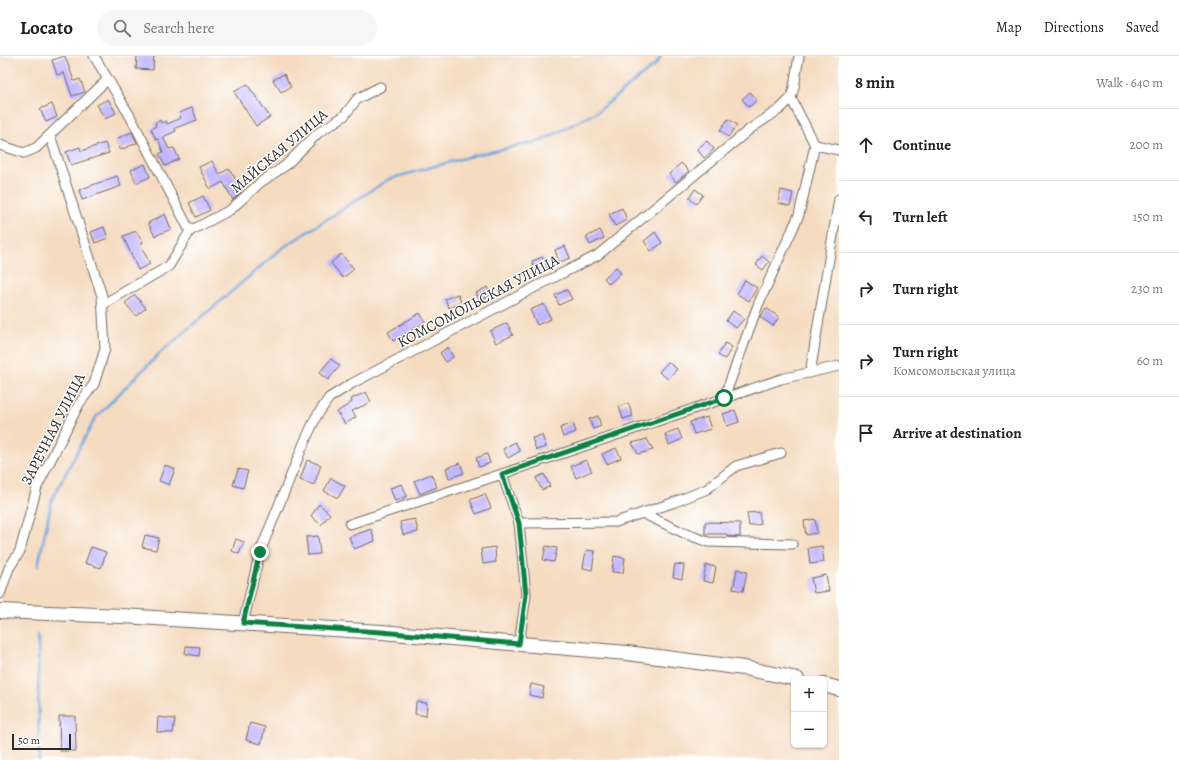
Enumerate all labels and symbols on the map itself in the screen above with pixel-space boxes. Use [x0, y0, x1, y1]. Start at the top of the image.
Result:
street label: МАЙСКАЯ УЛИЦА [226, 104, 332, 198]
street label: КОМСОМОЛЬСКАЯ УЛИЦА [394, 250, 563, 352]
street label: ЗАРЕЧНАЯ УЛИЦА [16, 370, 90, 488]
route start [715, 389, 733, 407]
route end [251, 543, 269, 561]
scale bar [12, 732, 71, 751]

